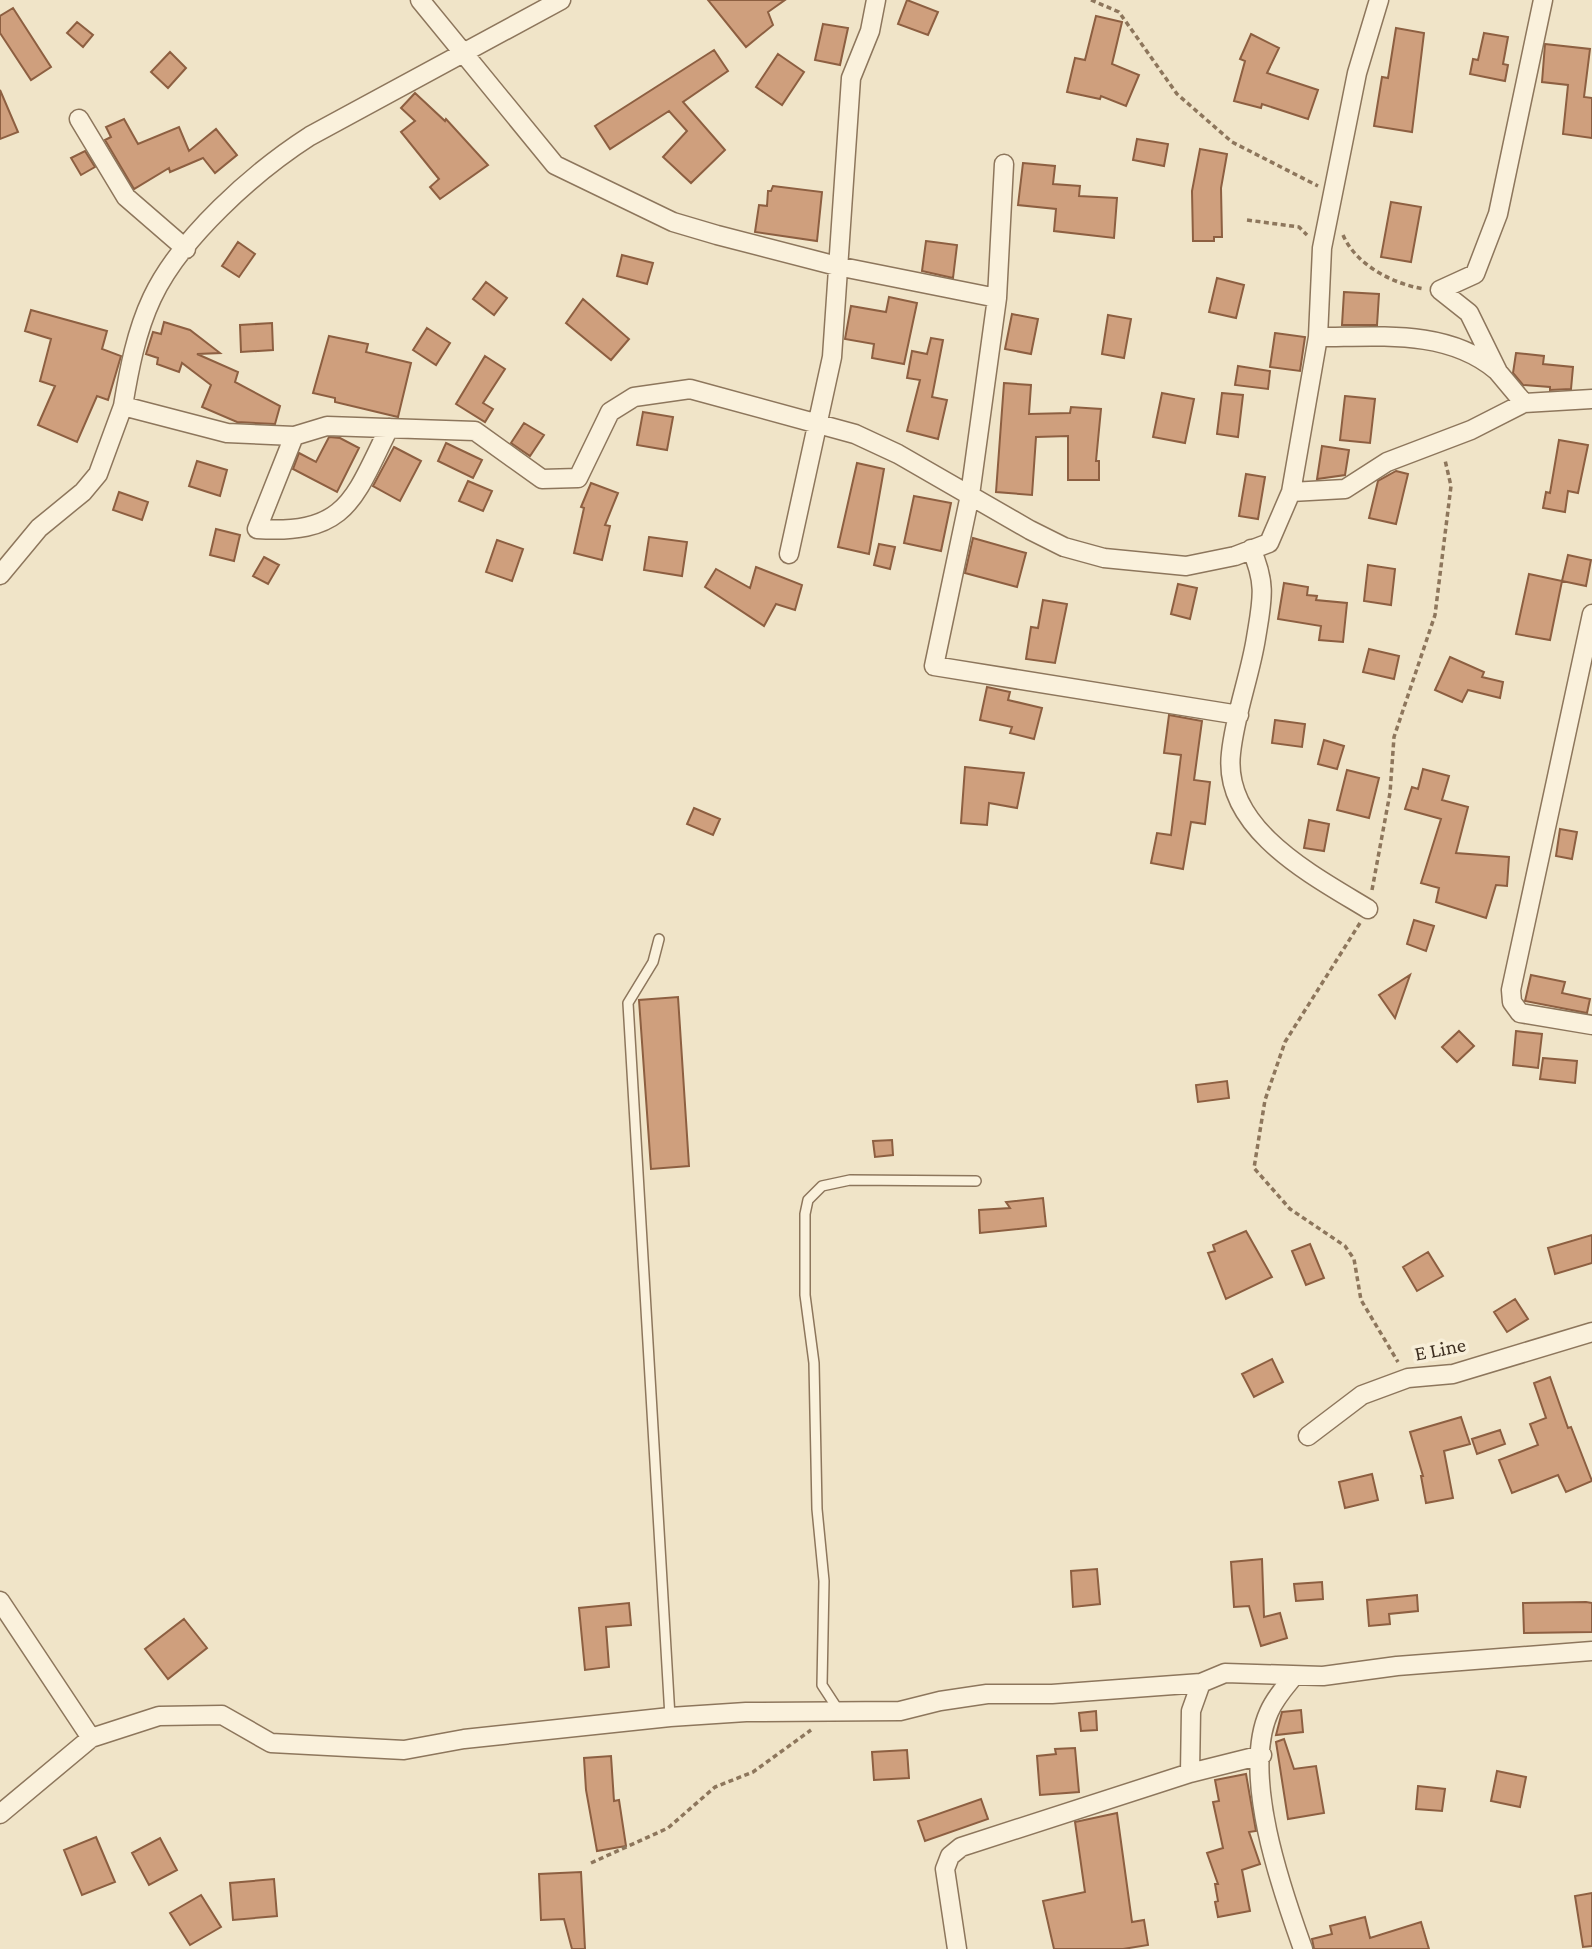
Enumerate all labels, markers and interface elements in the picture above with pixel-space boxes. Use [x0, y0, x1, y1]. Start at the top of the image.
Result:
street label: E Line [1412, 1332, 1468, 1366]

